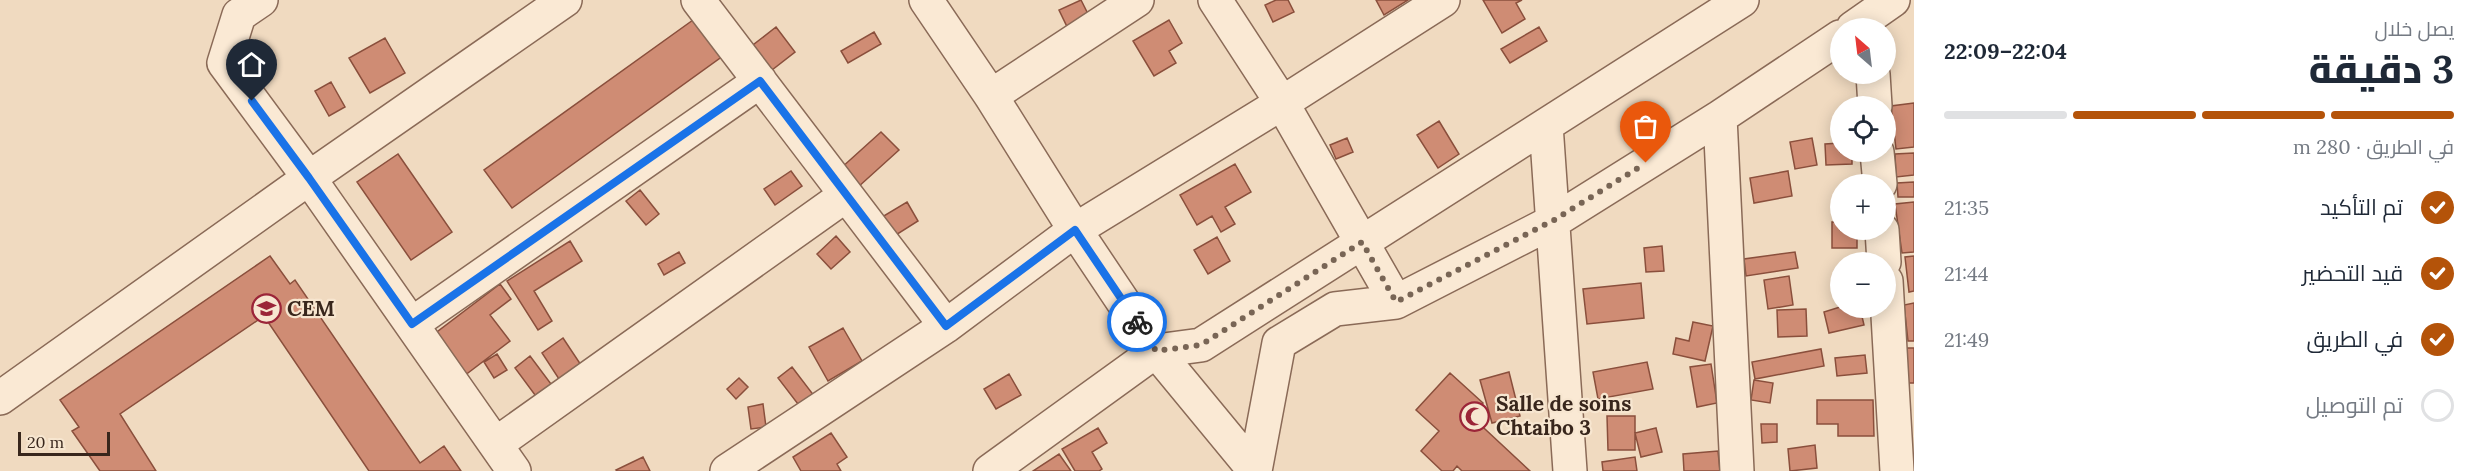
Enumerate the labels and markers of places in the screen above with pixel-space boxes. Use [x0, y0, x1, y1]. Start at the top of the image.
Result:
pin [226, 39, 277, 101]
pin [1620, 101, 1671, 163]
school or university icon: CEM [250, 293, 282, 325]
place label: CEM [287, 295, 335, 322]
place label: Salle de soins Chtaibo 3 [1496, 390, 1631, 441]
mosque icon: Salle de soins Chtaibo 3 [1459, 400, 1491, 432]

